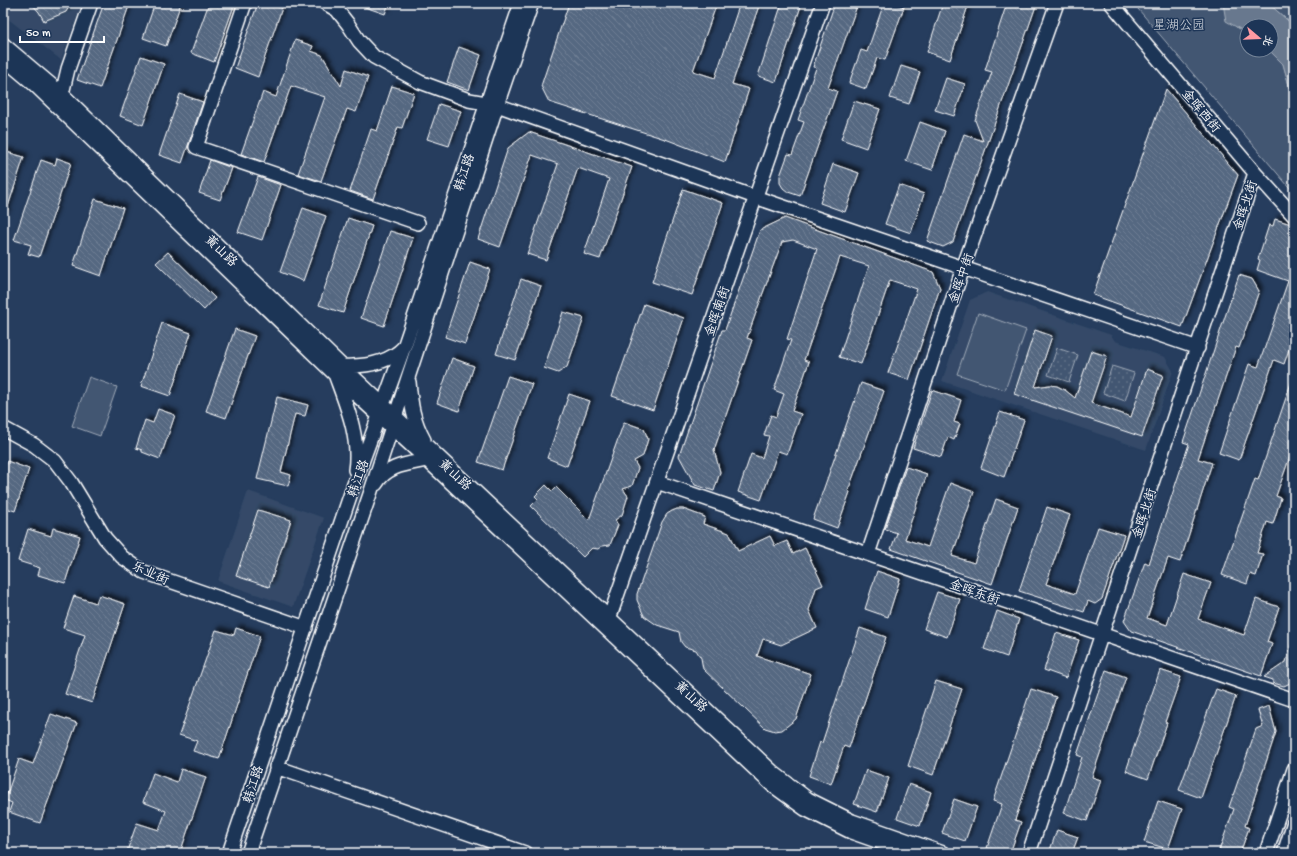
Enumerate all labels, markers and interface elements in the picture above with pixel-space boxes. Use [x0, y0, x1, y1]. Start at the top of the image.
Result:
scale bar [20, 18, 104, 44]
park label: 星湖公园 [1153, 18, 1205, 34]
north arrow [1239, 18, 1279, 58]
text: 50 m [26, 27, 51, 41]
text: 北 [1259, 33, 1274, 48]
street label: 金晖西街 [1178, 86, 1223, 136]
street label: 韩江路 [450, 151, 479, 194]
street label: 金晖北街 [1230, 178, 1262, 233]
street label: 黄山路 [201, 232, 240, 271]
street label: 金晖中街 [946, 251, 978, 306]
street label: 金晖南街 [702, 284, 734, 339]
street label: 黄山路 [435, 456, 474, 495]
street label: 韩江路 [344, 457, 373, 500]
street label: 金晖北街 [1129, 486, 1161, 541]
street label: 乐业街 [129, 558, 171, 589]
street label: 金晖东街 [947, 577, 1002, 609]
street label: 黄山路 [671, 678, 710, 717]
street label: 韩江路 [239, 763, 268, 806]

